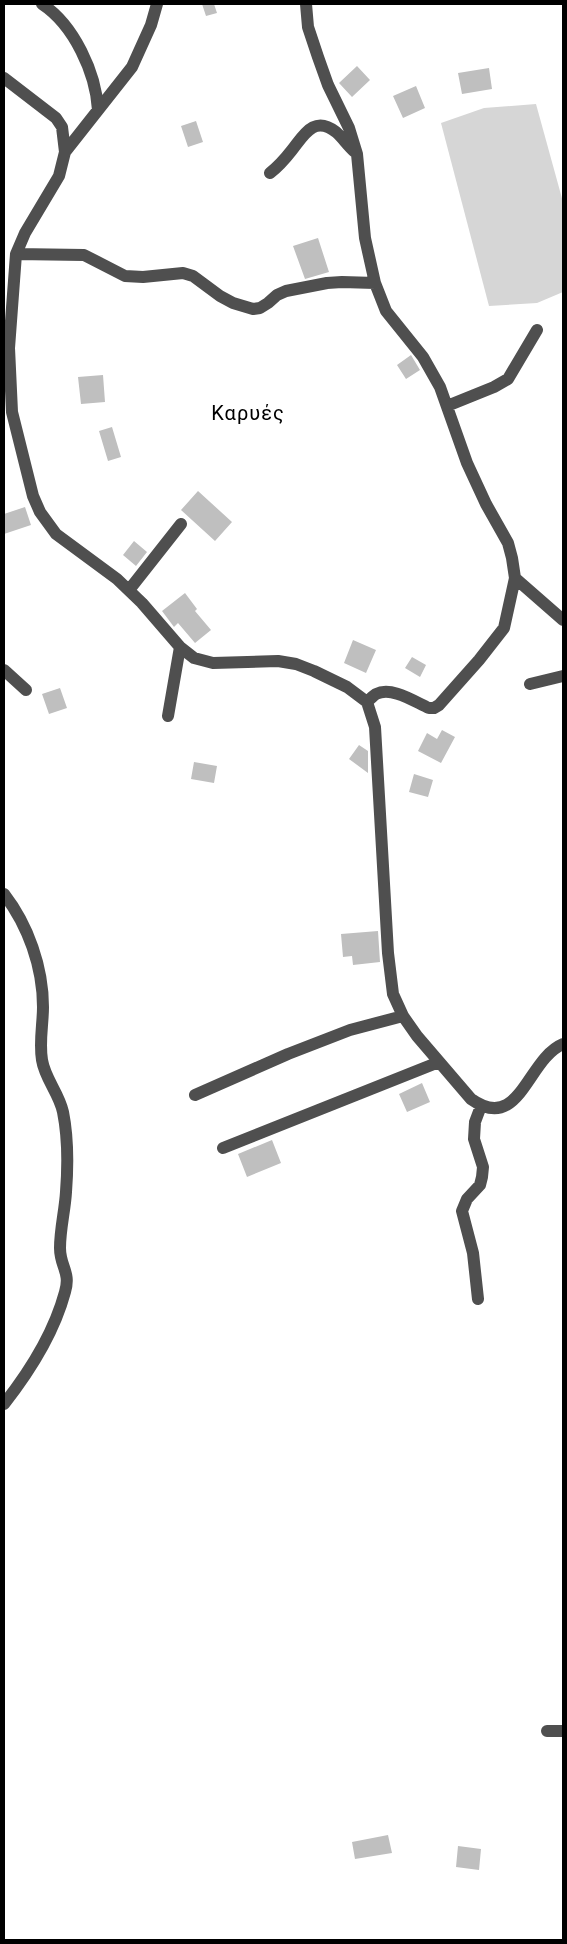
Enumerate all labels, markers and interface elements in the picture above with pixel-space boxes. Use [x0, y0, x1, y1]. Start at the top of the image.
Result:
district label: Καρυές [211, 401, 285, 425]

